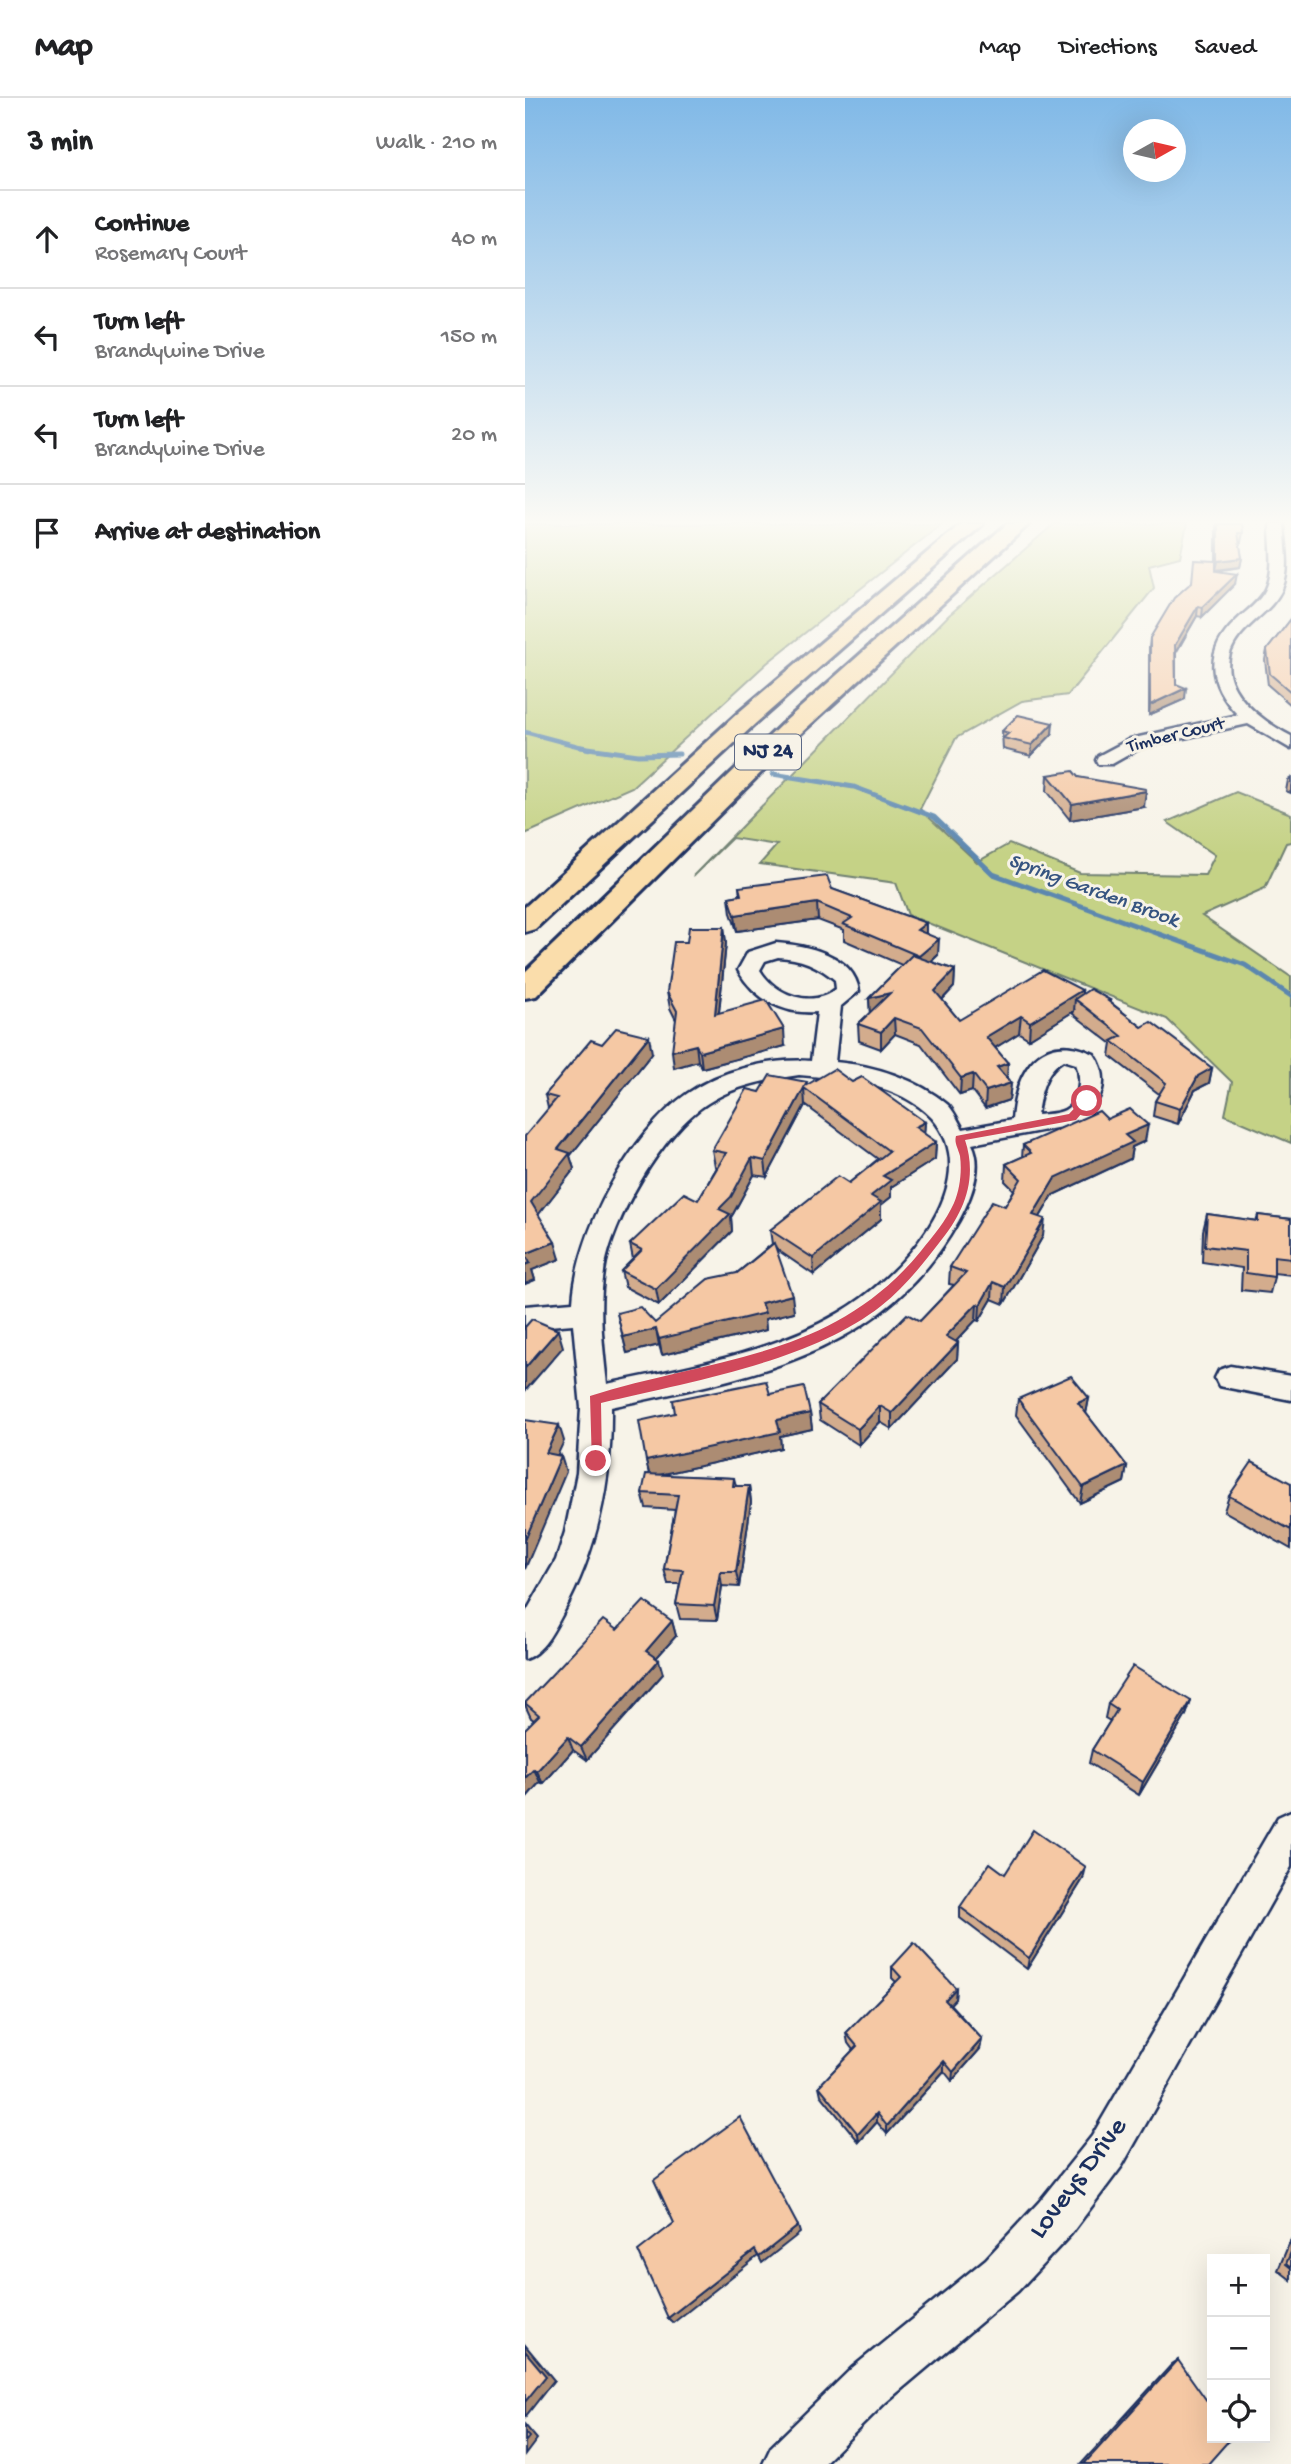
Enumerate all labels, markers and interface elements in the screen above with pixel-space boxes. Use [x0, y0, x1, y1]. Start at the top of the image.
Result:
text: Map [35, 29, 92, 67]
text: Map [979, 34, 1021, 63]
text: Directions [1059, 34, 1157, 63]
text: Saved [1195, 34, 1256, 63]
north arrow [1123, 119, 1186, 182]
text: 3 min [28, 126, 93, 161]
text: Walk · 210 m [376, 130, 497, 157]
text: Continue [95, 210, 189, 241]
icon: ahead [28, 220, 66, 258]
text: 40 m [451, 226, 497, 253]
text: Rosemary Court [95, 241, 246, 268]
text: Turn left [95, 308, 183, 339]
icon: left [28, 318, 66, 356]
text: 150 m [441, 324, 497, 351]
text: Brandywine Drive [95, 339, 265, 366]
text: Turn left [95, 406, 183, 437]
icon: left [28, 416, 66, 454]
text: 20 m [451, 422, 497, 449]
text: Brandywine Drive [95, 437, 265, 464]
icon: arrive [28, 514, 66, 552]
text: Arrive at destination [95, 518, 320, 549]
street label: Timber Court [1124, 712, 1229, 759]
road number: NJ 24 [735, 734, 801, 770]
water label: Spring Garden Brook [1005, 850, 1184, 935]
route start [1071, 1085, 1102, 1116]
route end [580, 1445, 611, 1476]
street label: Loveys Drive [1023, 2111, 1136, 2246]
map controls [1207, 2254, 1270, 2443]
button: + [1207, 2254, 1270, 2317]
button: − [1207, 2317, 1270, 2380]
button: locate [1207, 2380, 1270, 2443]

